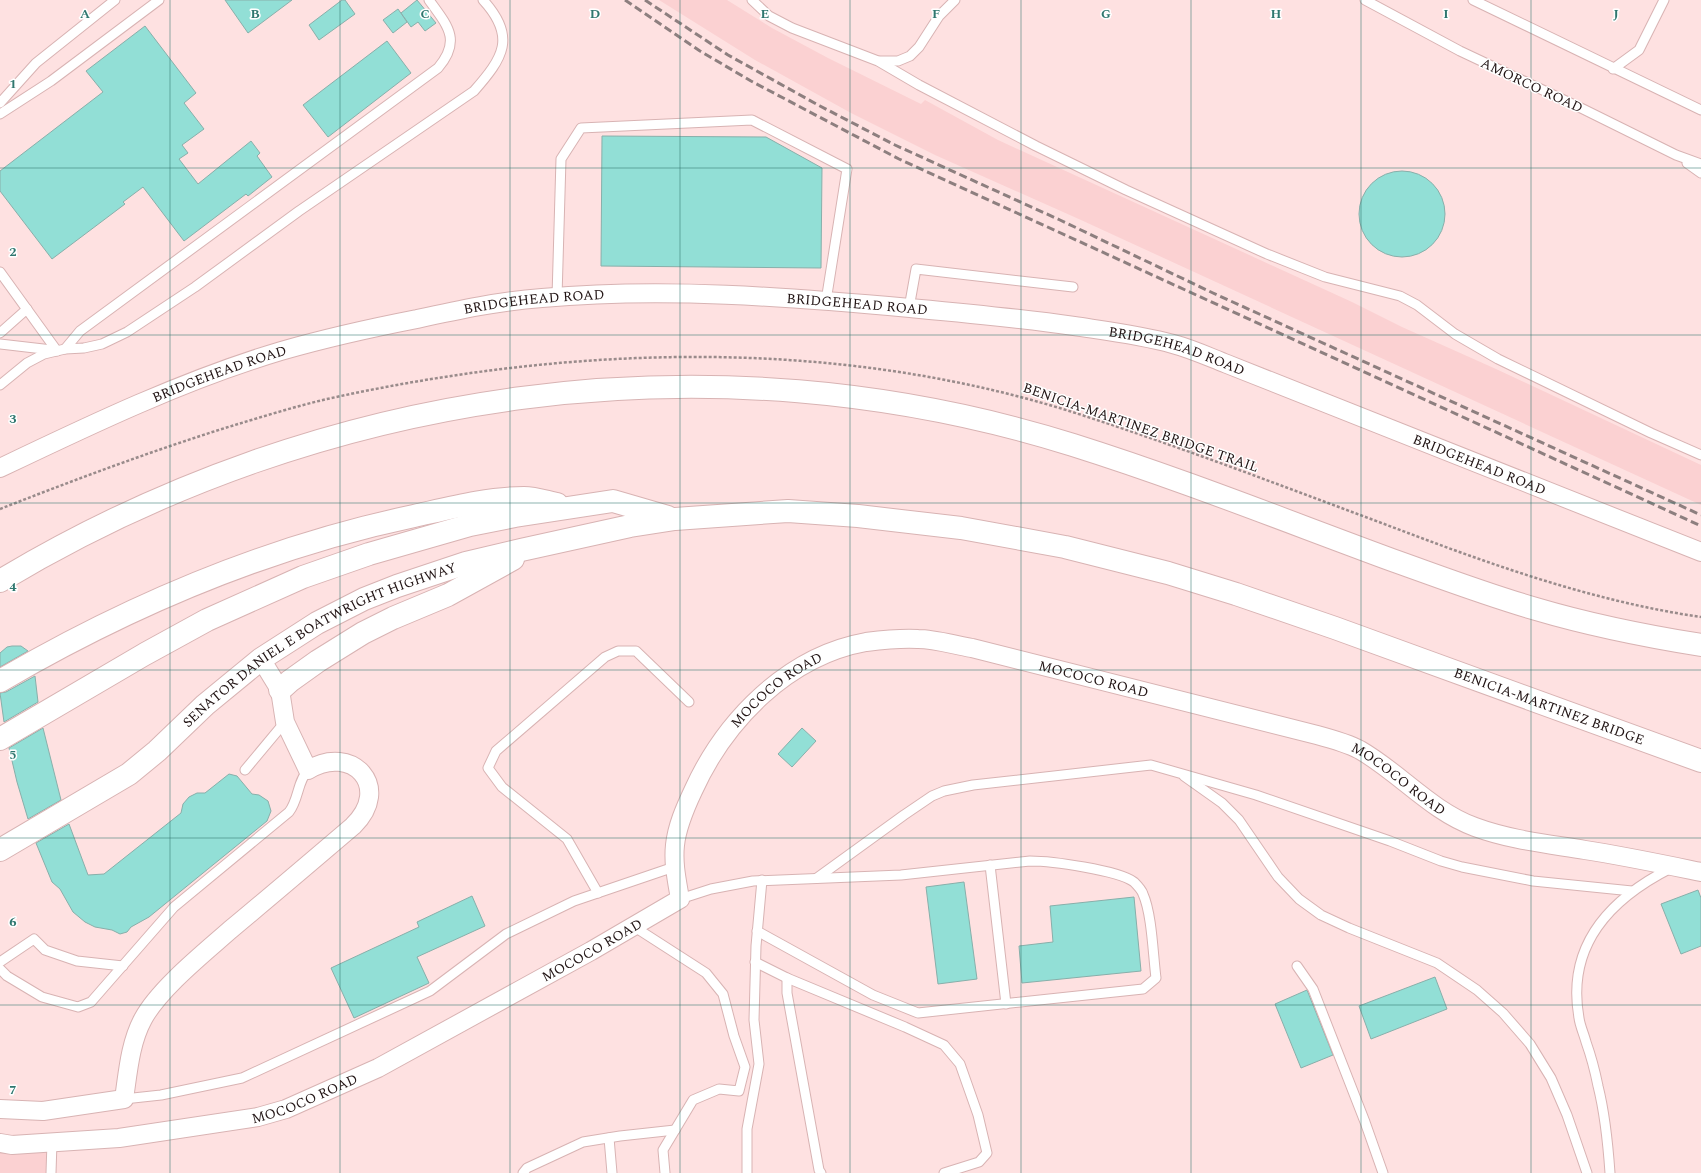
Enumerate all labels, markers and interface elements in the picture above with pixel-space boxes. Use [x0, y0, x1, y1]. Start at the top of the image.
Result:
text: A [80, 4, 90, 24]
text: B [250, 4, 260, 24]
text: C [420, 4, 430, 24]
text: D [590, 4, 600, 24]
text: E [761, 4, 770, 24]
text: F [932, 4, 940, 24]
text: G [1101, 4, 1111, 24]
text: H [1271, 4, 1282, 24]
text: I [1443, 4, 1449, 24]
text: J [1613, 4, 1619, 24]
street label: AMORCO ROAD [1477, 53, 1586, 118]
text: 1 [9, 74, 17, 94]
text: 2 [9, 242, 17, 262]
street label: BRIDGEHEAD ROAD [462, 284, 605, 320]
street label: BRIDGEHEAD ROAD [786, 288, 929, 321]
street label: BRIDGEHEAD ROAD [1107, 321, 1248, 381]
street label: BRIDGEHEAD ROAD [149, 340, 289, 408]
street label: BENICIA-MARTINEZ BRIDGE TRAIL [1020, 377, 1262, 478]
text: 3 [9, 409, 17, 429]
street label: BRIDGEHEAD ROAD [1410, 429, 1549, 501]
street label: SENATOR DANIEL E BOATWRIGHT HIGHWAY [178, 557, 459, 732]
text: 4 [9, 577, 17, 597]
street label: MOCOCO ROAD [726, 647, 826, 733]
street label: MOCOCO ROAD [1036, 655, 1151, 703]
street label: BENICIA-MARTINEZ BRIDGE [1451, 662, 1647, 751]
street label: MOCOCO ROAD [1347, 737, 1450, 821]
text: 5 [9, 745, 17, 765]
text: 6 [9, 912, 17, 932]
street label: MOCOCO ROAD [538, 913, 646, 987]
street label: MOCOCO ROAD [249, 1068, 361, 1129]
text: 7 [9, 1080, 17, 1100]

